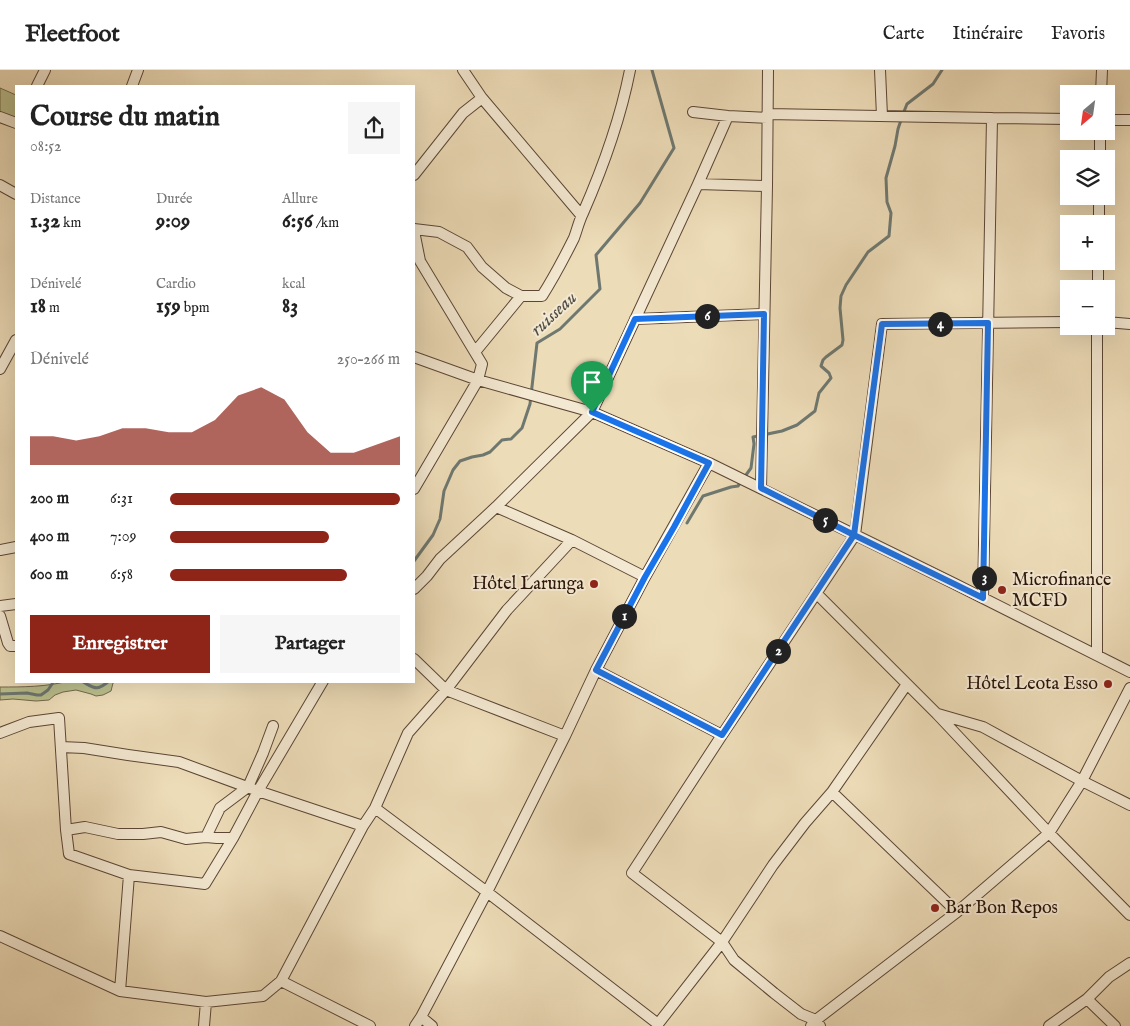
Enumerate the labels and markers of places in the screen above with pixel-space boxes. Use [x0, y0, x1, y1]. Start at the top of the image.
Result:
pin: 6 [694, 304, 720, 328]
pin: 4 [928, 312, 952, 336]
pin [571, 361, 613, 412]
pin: 5 [812, 508, 838, 532]
pin: 3 [972, 566, 996, 590]
place label: Microfinance MCFD [1012, 569, 1111, 613]
place label: Hôtel Larunga [472, 573, 584, 596]
marker: Hôtel Larunga [588, 578, 600, 590]
marker: Microfinance MCFD [996, 584, 1008, 596]
pin: 1 [612, 604, 636, 628]
pin: 2 [766, 638, 790, 664]
place label: Hôtel Leota Esso [966, 673, 1098, 696]
marker: Hôtel Leota Esso [1102, 678, 1114, 690]
place label: Bar Bon Repos [945, 897, 1058, 920]
marker: Bar Bon Repos [929, 902, 941, 914]

